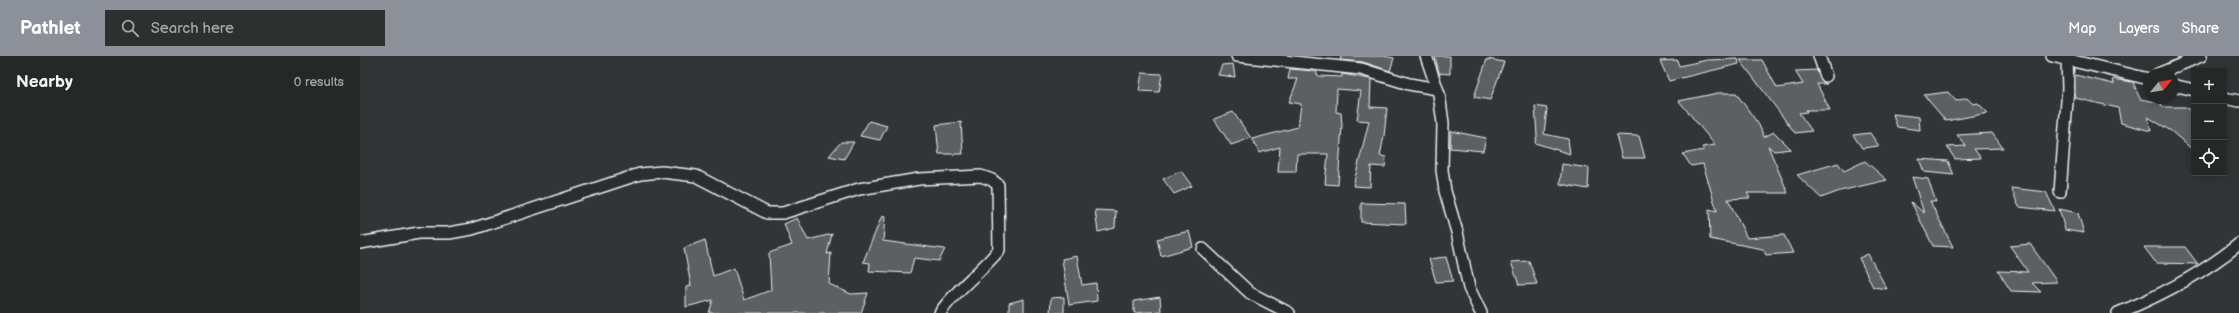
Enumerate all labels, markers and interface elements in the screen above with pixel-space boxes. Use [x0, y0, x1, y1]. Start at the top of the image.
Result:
search box [105, 10, 385, 46]
text: Pathlet [20, 17, 81, 40]
icon: search [119, 17, 141, 39]
text: Search here [151, 19, 234, 38]
text: Map [2068, 20, 2096, 37]
text: Layers [2118, 20, 2160, 37]
text: Share [2182, 20, 2219, 37]
north arrow [2143, 68, 2179, 104]
map controls [2191, 68, 2227, 176]
button: + [2191, 68, 2227, 104]
text: Nearby [16, 72, 73, 92]
text: 0 results [294, 74, 344, 90]
button: − [2191, 104, 2227, 140]
button: locate [2191, 140, 2227, 176]

